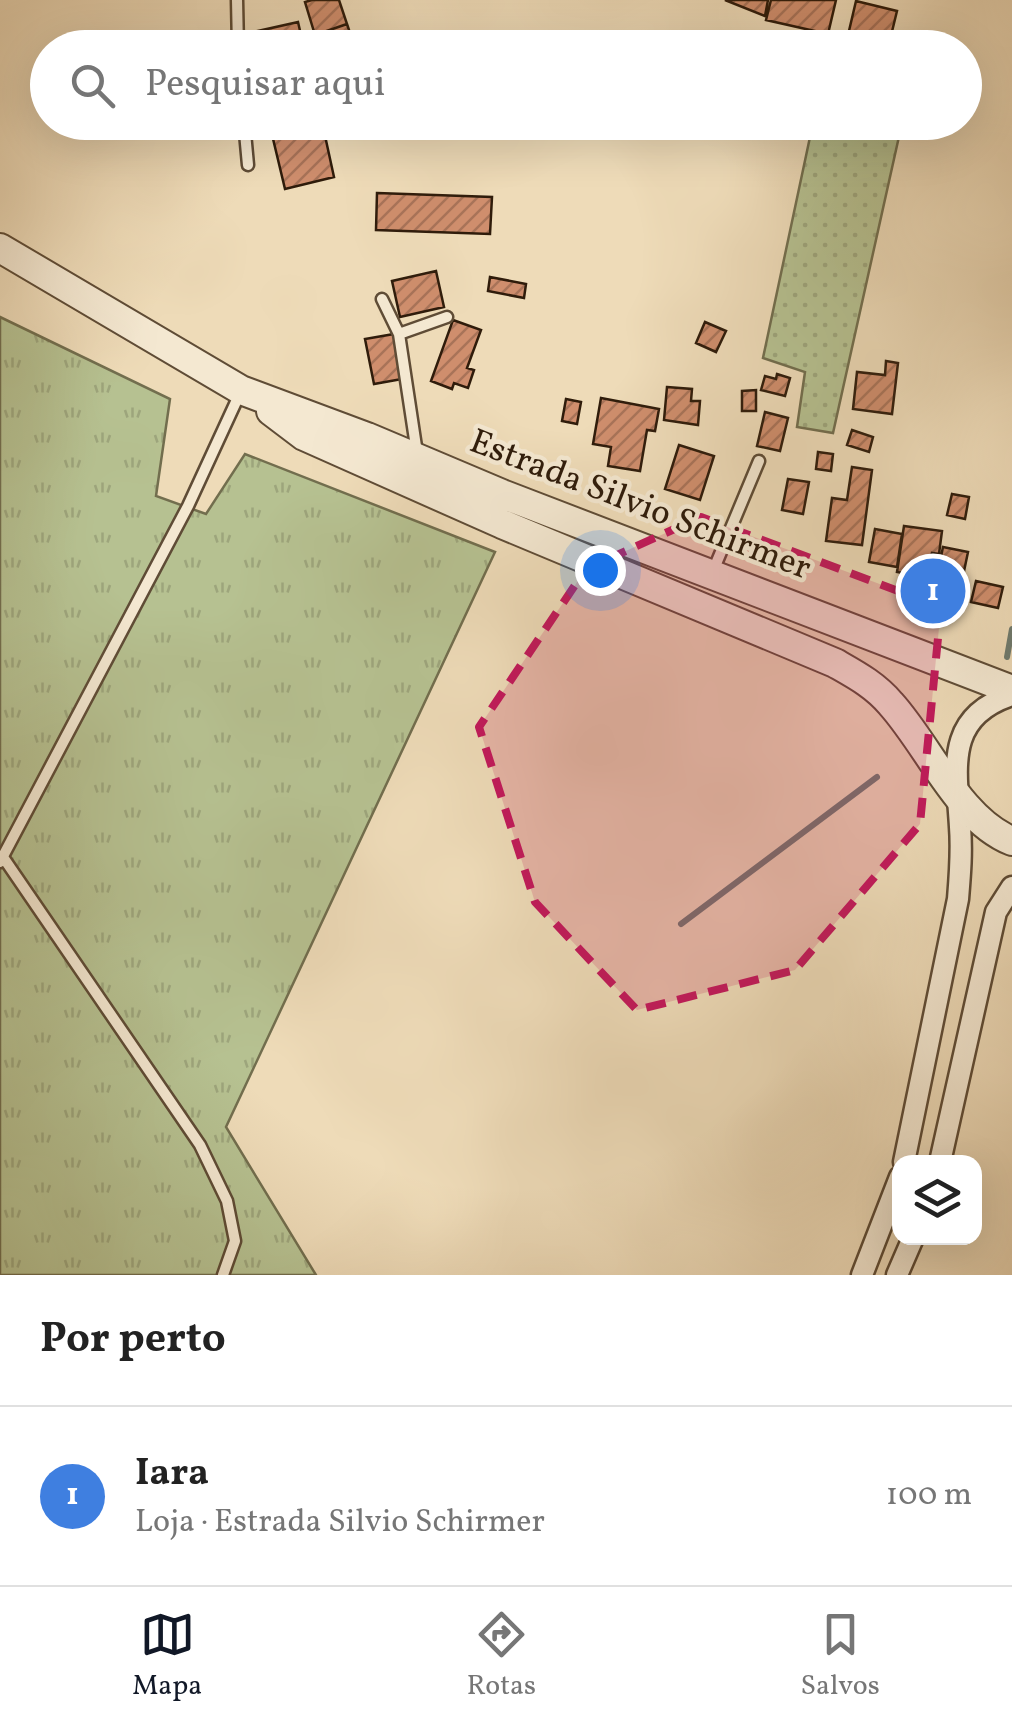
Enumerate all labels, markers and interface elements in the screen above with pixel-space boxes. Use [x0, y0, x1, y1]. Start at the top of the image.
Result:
search box [30, 30, 982, 140]
icon: search [65, 58, 120, 113]
text: Pesquisar aqui [145, 59, 385, 112]
street label: Estrada Silvio Schirmer [462, 419, 818, 593]
your location [575, 545, 626, 596]
pin: 1 [900, 554, 966, 628]
map controls [892, 1155, 982, 1245]
button: layers [892, 1155, 982, 1245]
text: Por perto [40, 1311, 226, 1370]
text: Iara [135, 1448, 209, 1501]
text: 1 [66, 1474, 79, 1518]
text: 100 m [886, 1474, 972, 1518]
text: Loja · Estrada Silvio Schirmer [135, 1501, 545, 1545]
tab: Mapa [132, 1607, 202, 1706]
tab: Rotas [467, 1607, 536, 1706]
tab: Salvos [801, 1607, 880, 1706]

